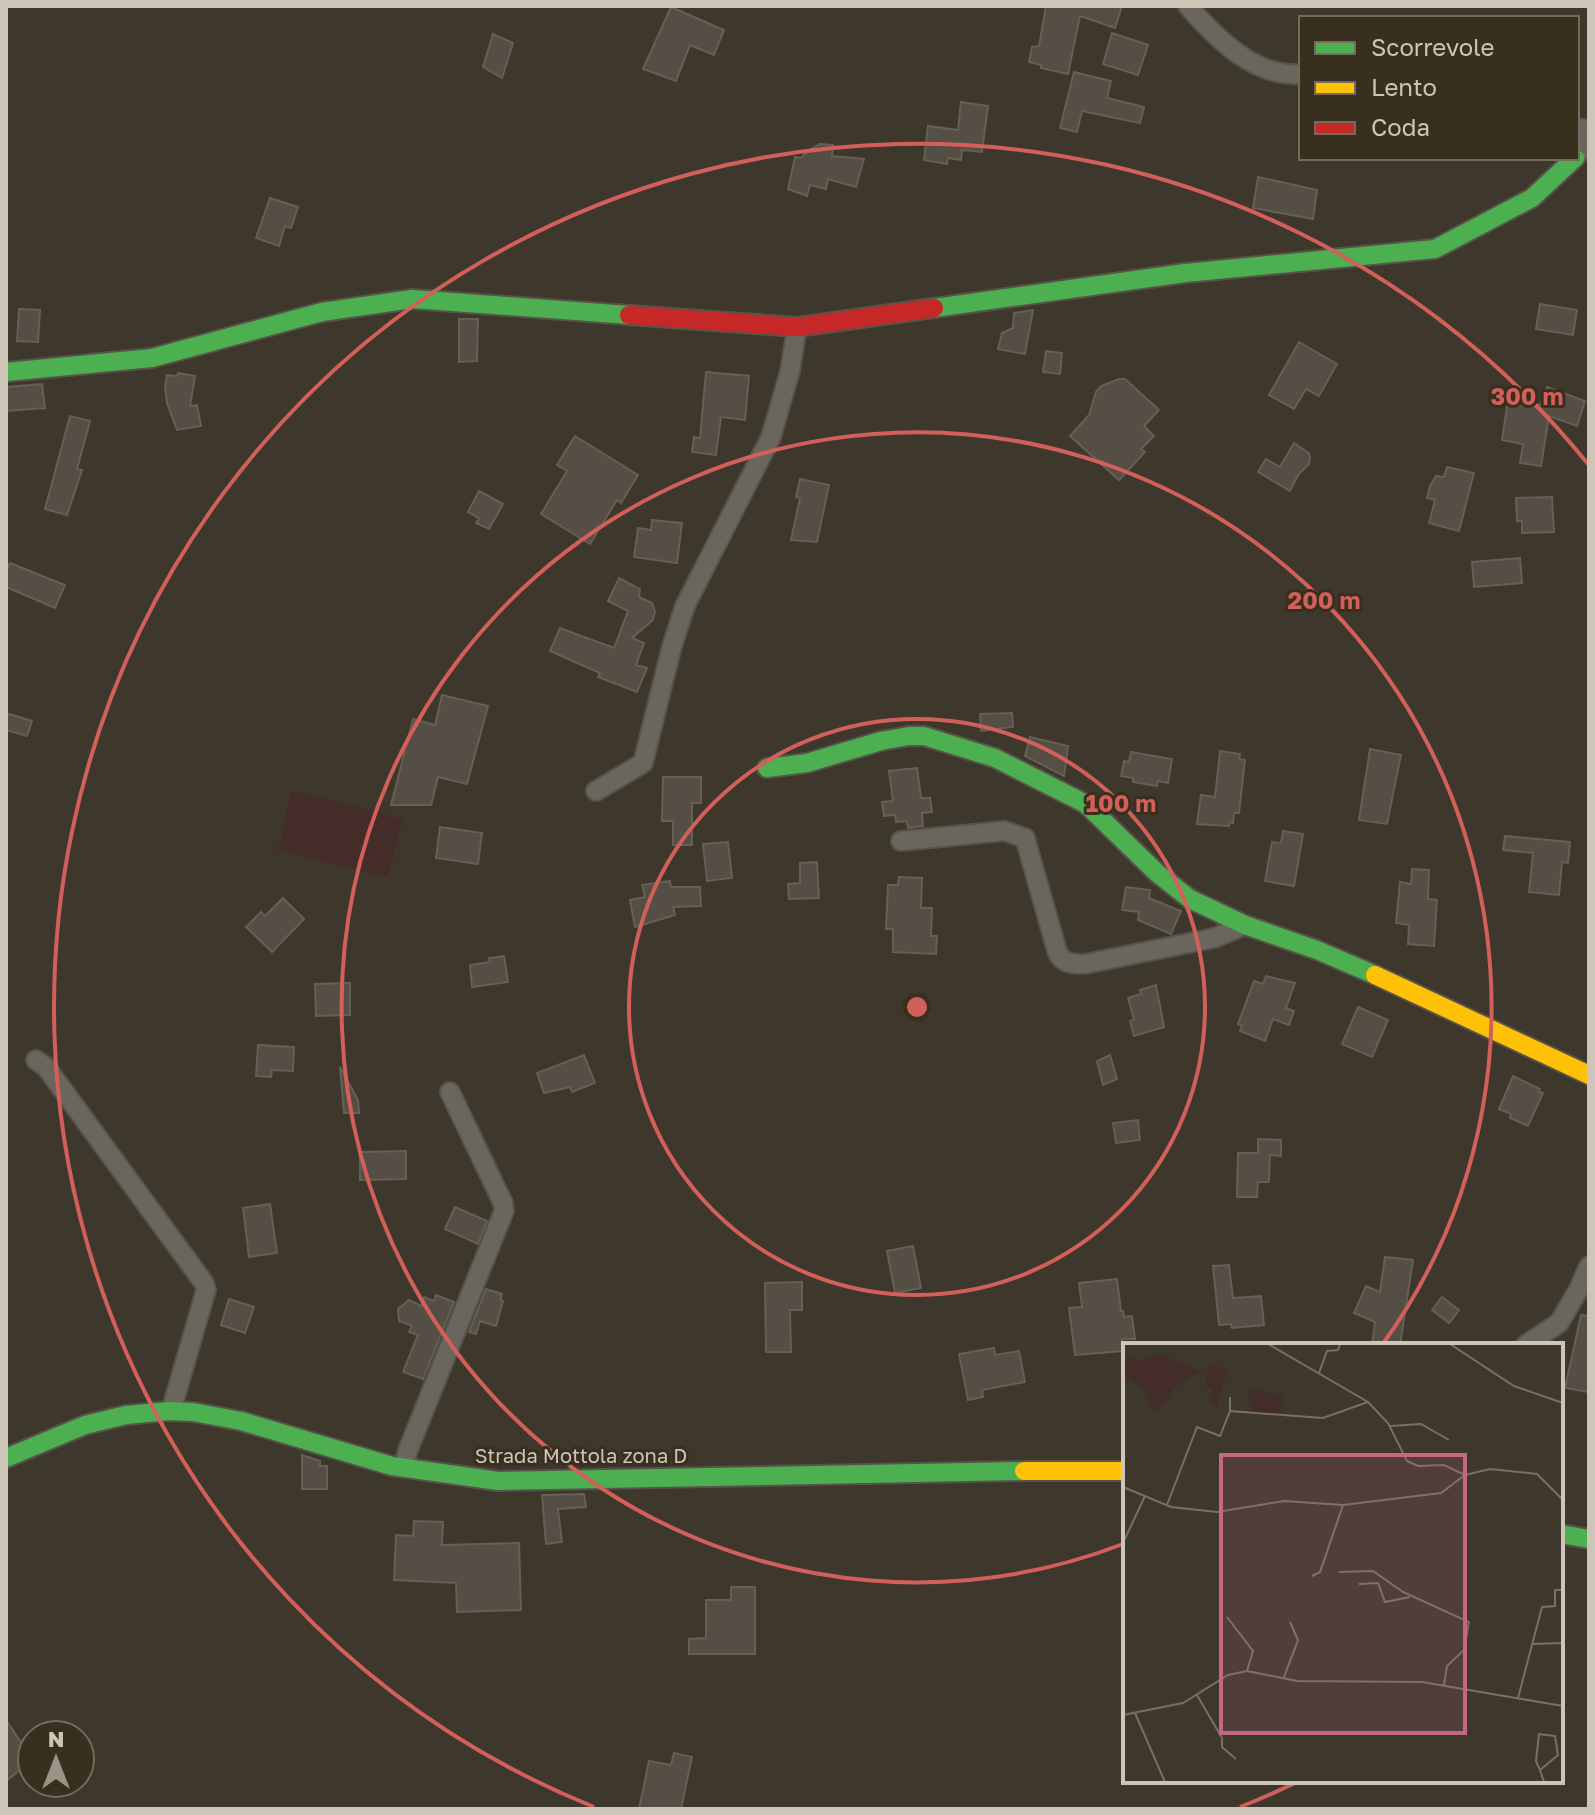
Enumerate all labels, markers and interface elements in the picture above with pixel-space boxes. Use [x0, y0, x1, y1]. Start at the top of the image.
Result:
legend [1299, 16, 1579, 160]
text: Scorrevole [1371, 32, 1494, 61]
text: Lento [1371, 72, 1437, 101]
text: Coda [1371, 112, 1430, 141]
text: 300 m [1491, 381, 1563, 410]
text: 200 m [1288, 585, 1360, 614]
text: 100 m [1086, 788, 1156, 817]
centre of rings [903, 993, 931, 1021]
inset map [1123, 1343, 1563, 1783]
street label: Strada Mottola zona D [475, 1443, 687, 1467]
north arrow [16, 1719, 96, 1799]
text: N [48, 1725, 64, 1752]

